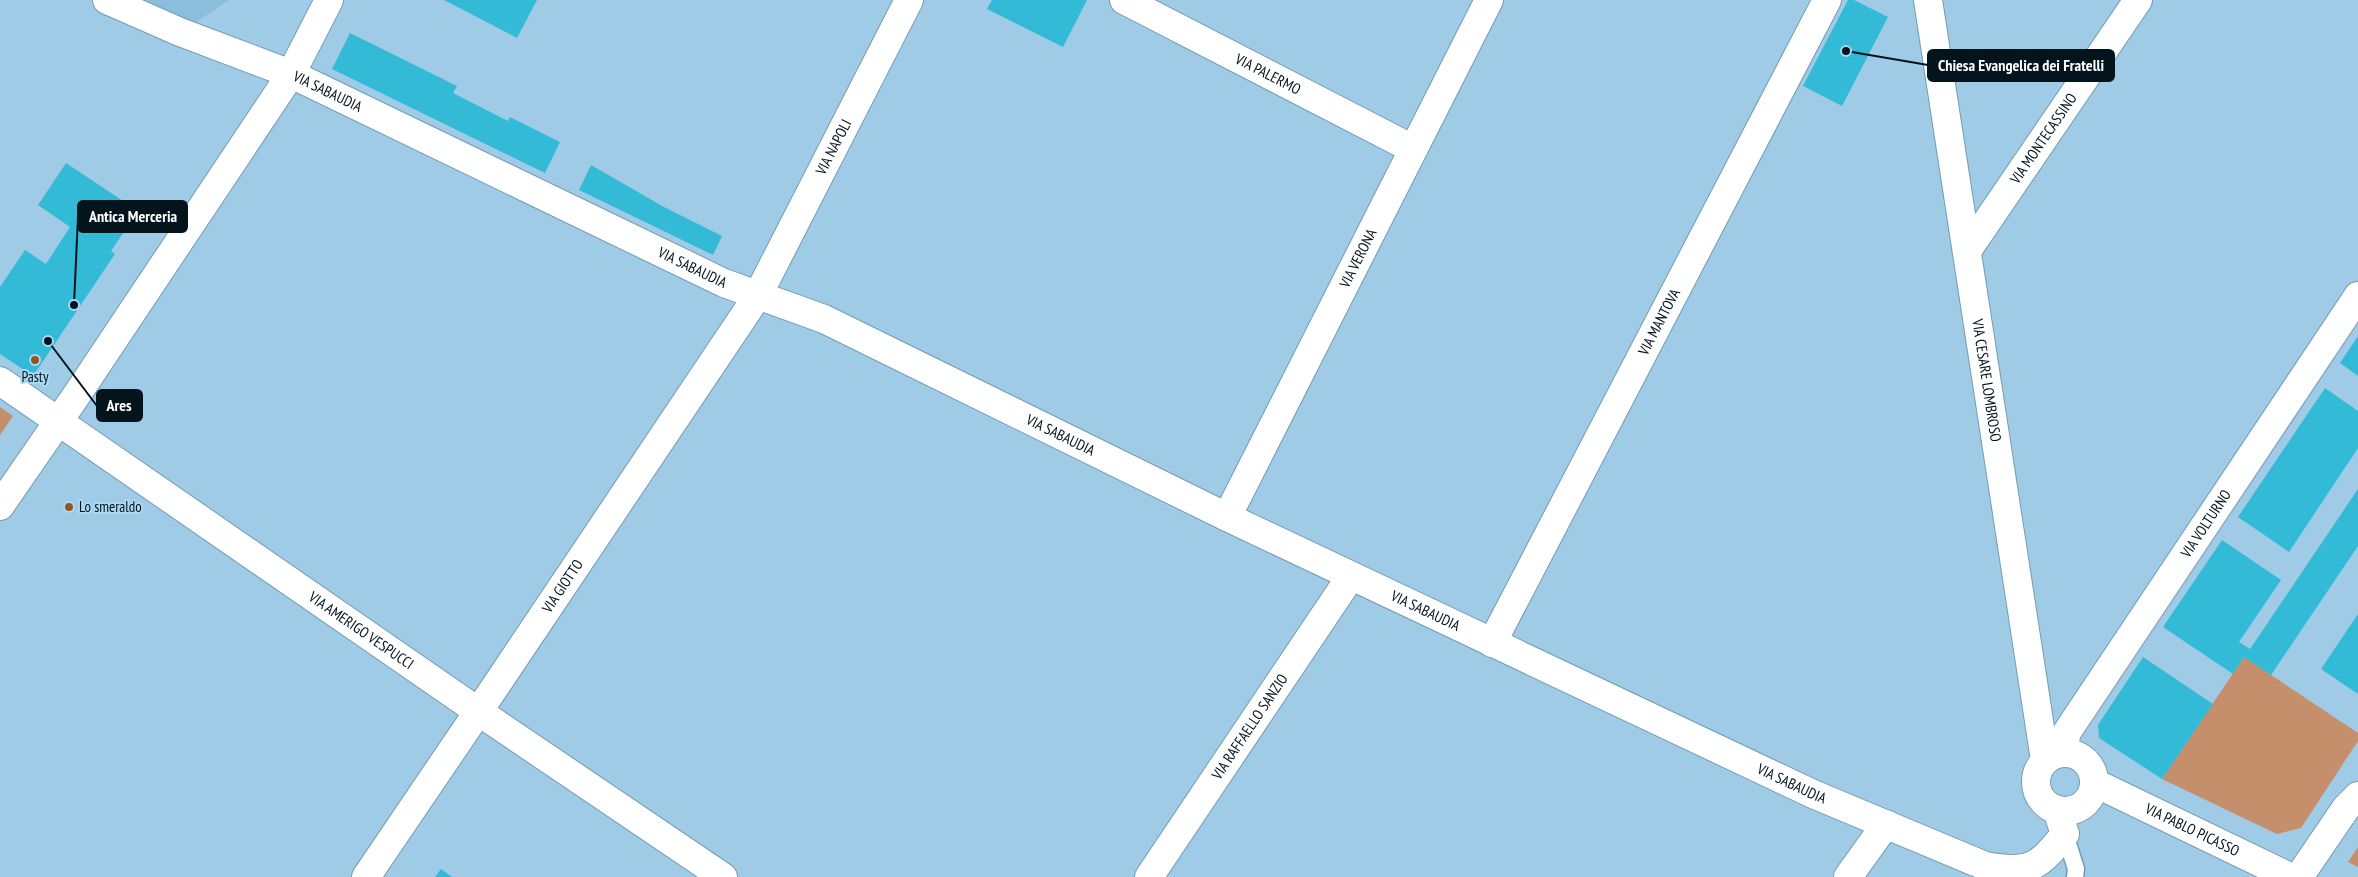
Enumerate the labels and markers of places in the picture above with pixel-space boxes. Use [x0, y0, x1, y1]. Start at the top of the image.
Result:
callout: Chiesa Evangelica dei Fratelli [1928, 50, 2114, 81]
callout: Antica Merceria [78, 201, 187, 232]
marker: Pasty [29, 354, 41, 366]
place label: Pasty [21, 367, 49, 386]
callout: Ares [97, 390, 142, 421]
place label: Lo smeraldo [79, 497, 142, 516]
marker: Lo smeraldo [63, 501, 75, 513]

